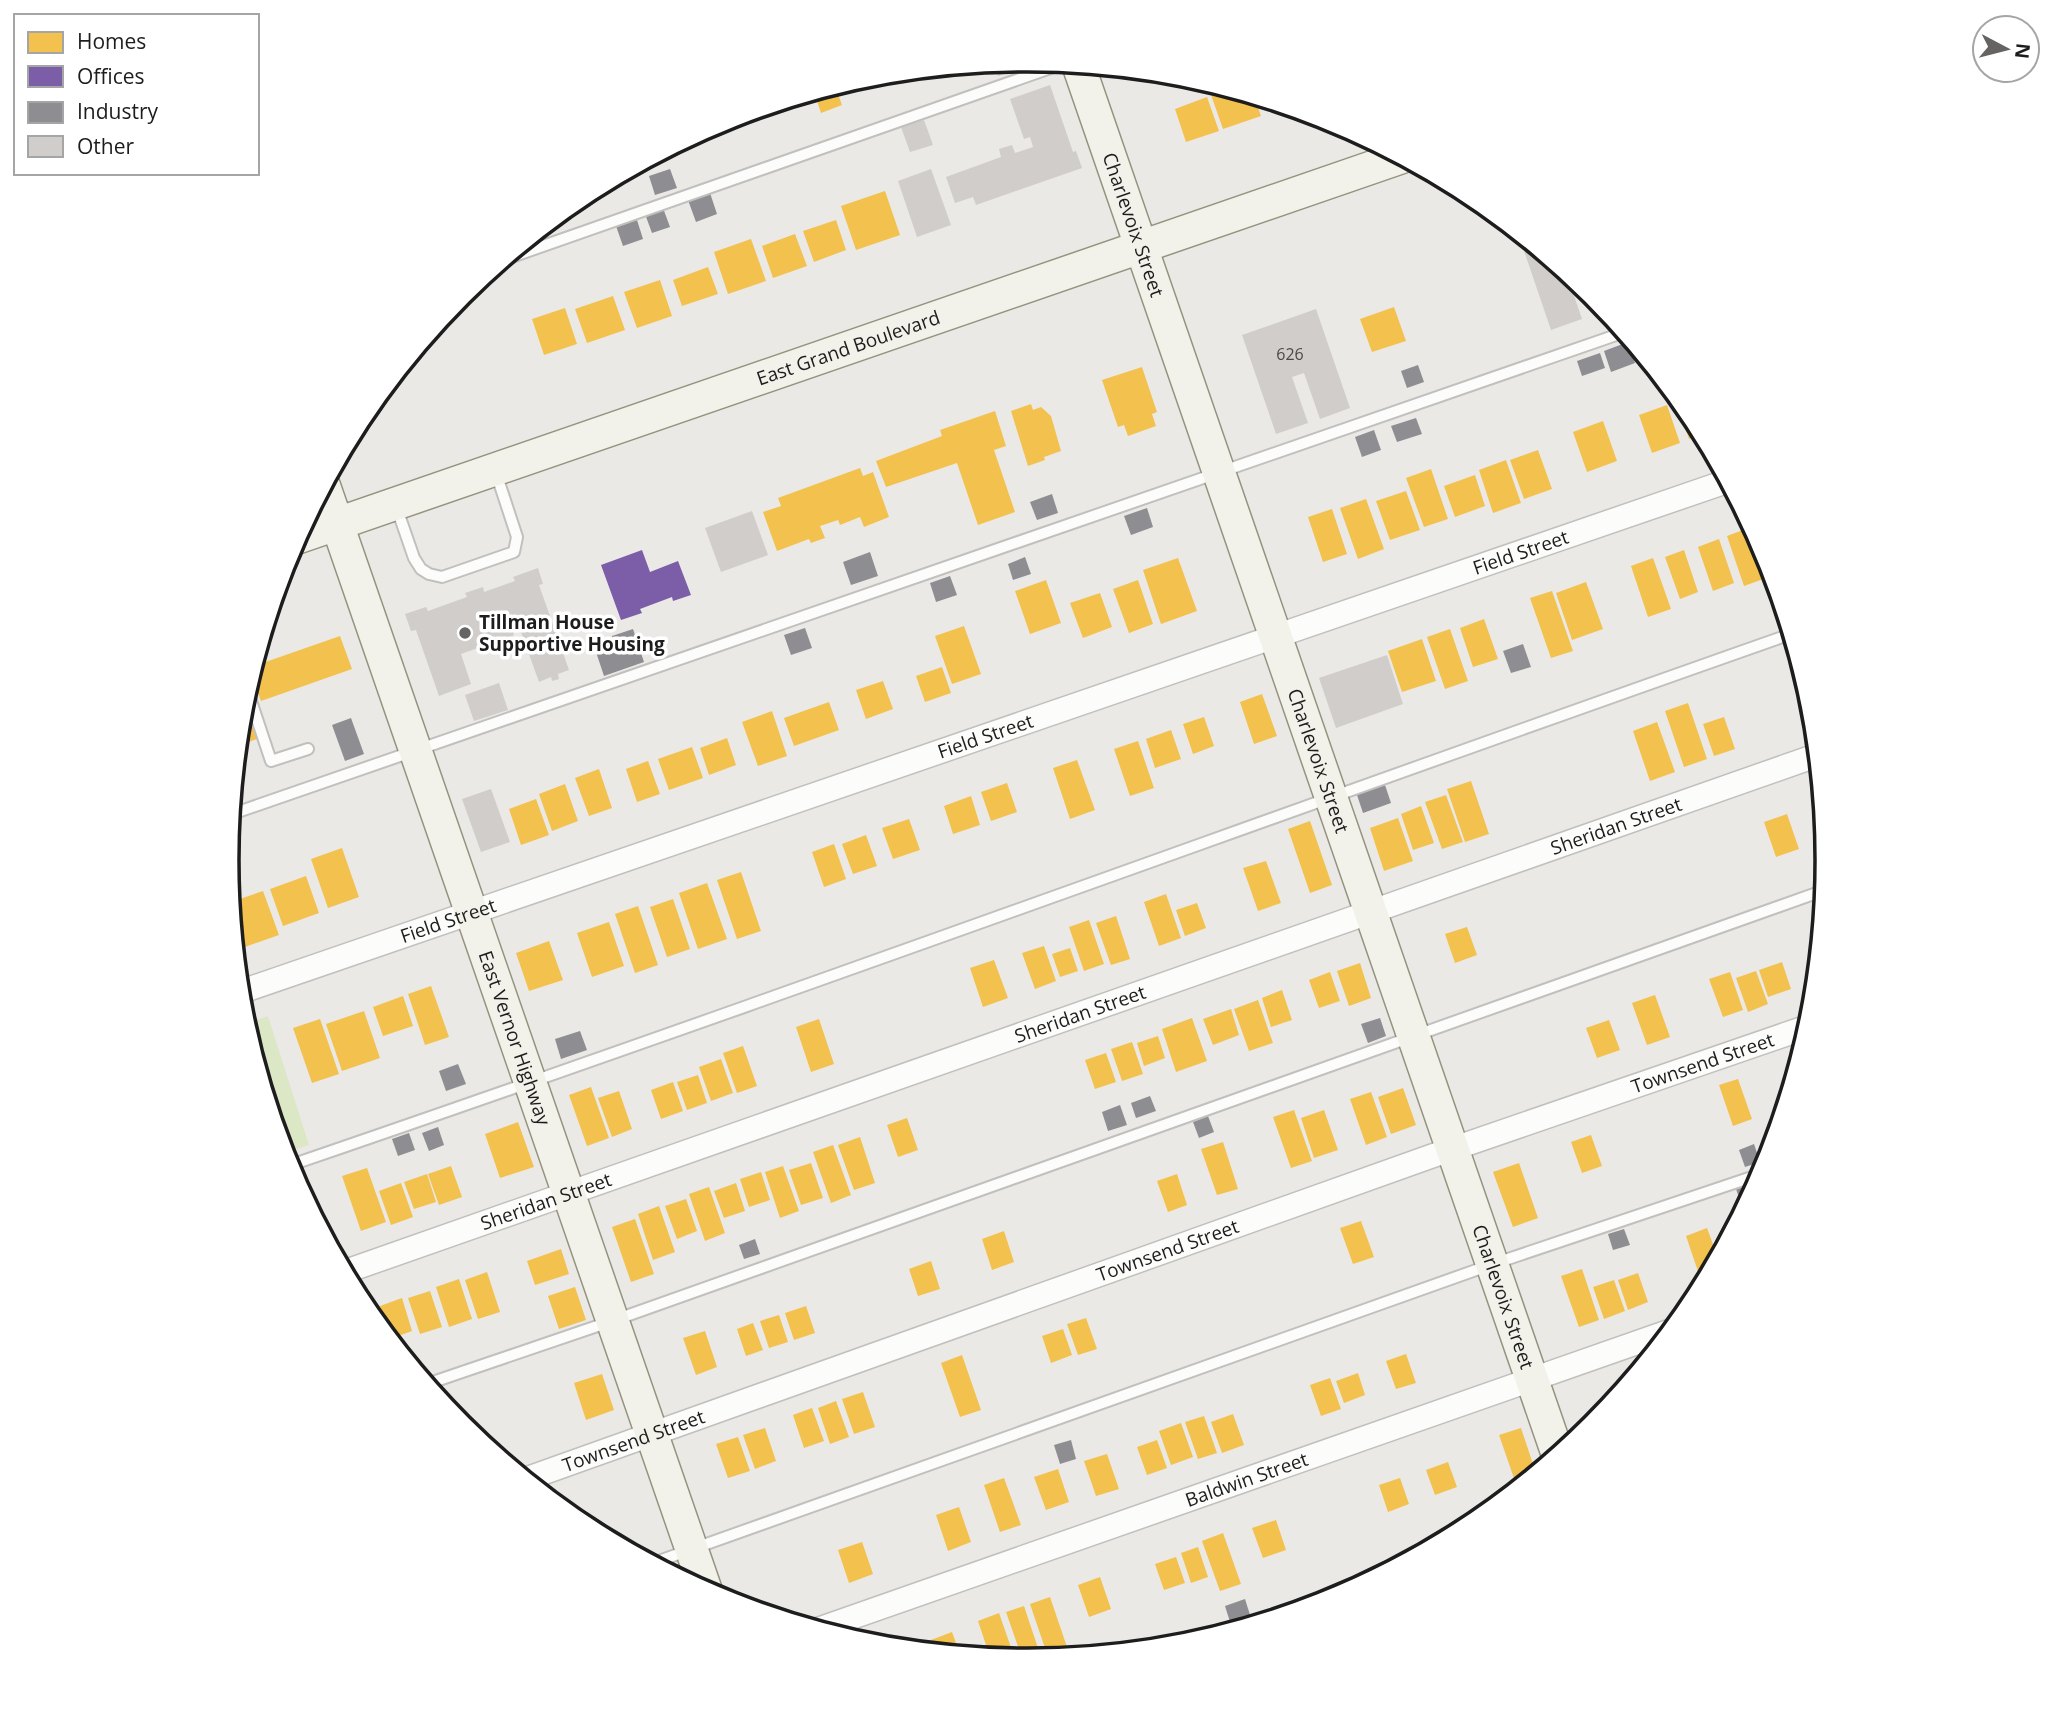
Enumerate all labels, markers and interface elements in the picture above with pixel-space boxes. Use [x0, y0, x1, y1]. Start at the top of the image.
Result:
legend [14, 14, 259, 175]
north arrow [1971, 14, 2041, 84]
text: Homes [77, 27, 146, 55]
text: N [2009, 42, 2037, 60]
text: Offices [77, 62, 145, 90]
text: Industry [77, 97, 159, 125]
text: Other [77, 132, 134, 160]
street label: Charlevoix Street [1097, 149, 1170, 301]
street label: East Grand Boulevard [753, 304, 943, 391]
house number: 626 [1276, 343, 1304, 365]
street label: Field Street [1469, 524, 1572, 581]
place label: Tillman House Supportive Housing [479, 609, 665, 657]
marker: Tillman House Supportive Housing [457, 625, 473, 641]
street label: Charlevoix Street [1281, 685, 1355, 837]
street label: Field Street [934, 707, 1037, 765]
street label: Sheridan Street [1547, 791, 1685, 861]
street label: Field Street [397, 892, 500, 949]
street label: East Vernor Highway [473, 947, 557, 1129]
street label: Sheridan Street [1011, 979, 1149, 1049]
street label: Townsend Street [1628, 1026, 1778, 1100]
street label: Sheridan Street [477, 1166, 615, 1236]
street label: Townsend Street [1093, 1213, 1242, 1288]
street label: Charlevoix Street [1466, 1221, 1540, 1373]
street label: Townsend Street [559, 1403, 708, 1478]
street label: Baldwin Street [1182, 1446, 1312, 1513]

